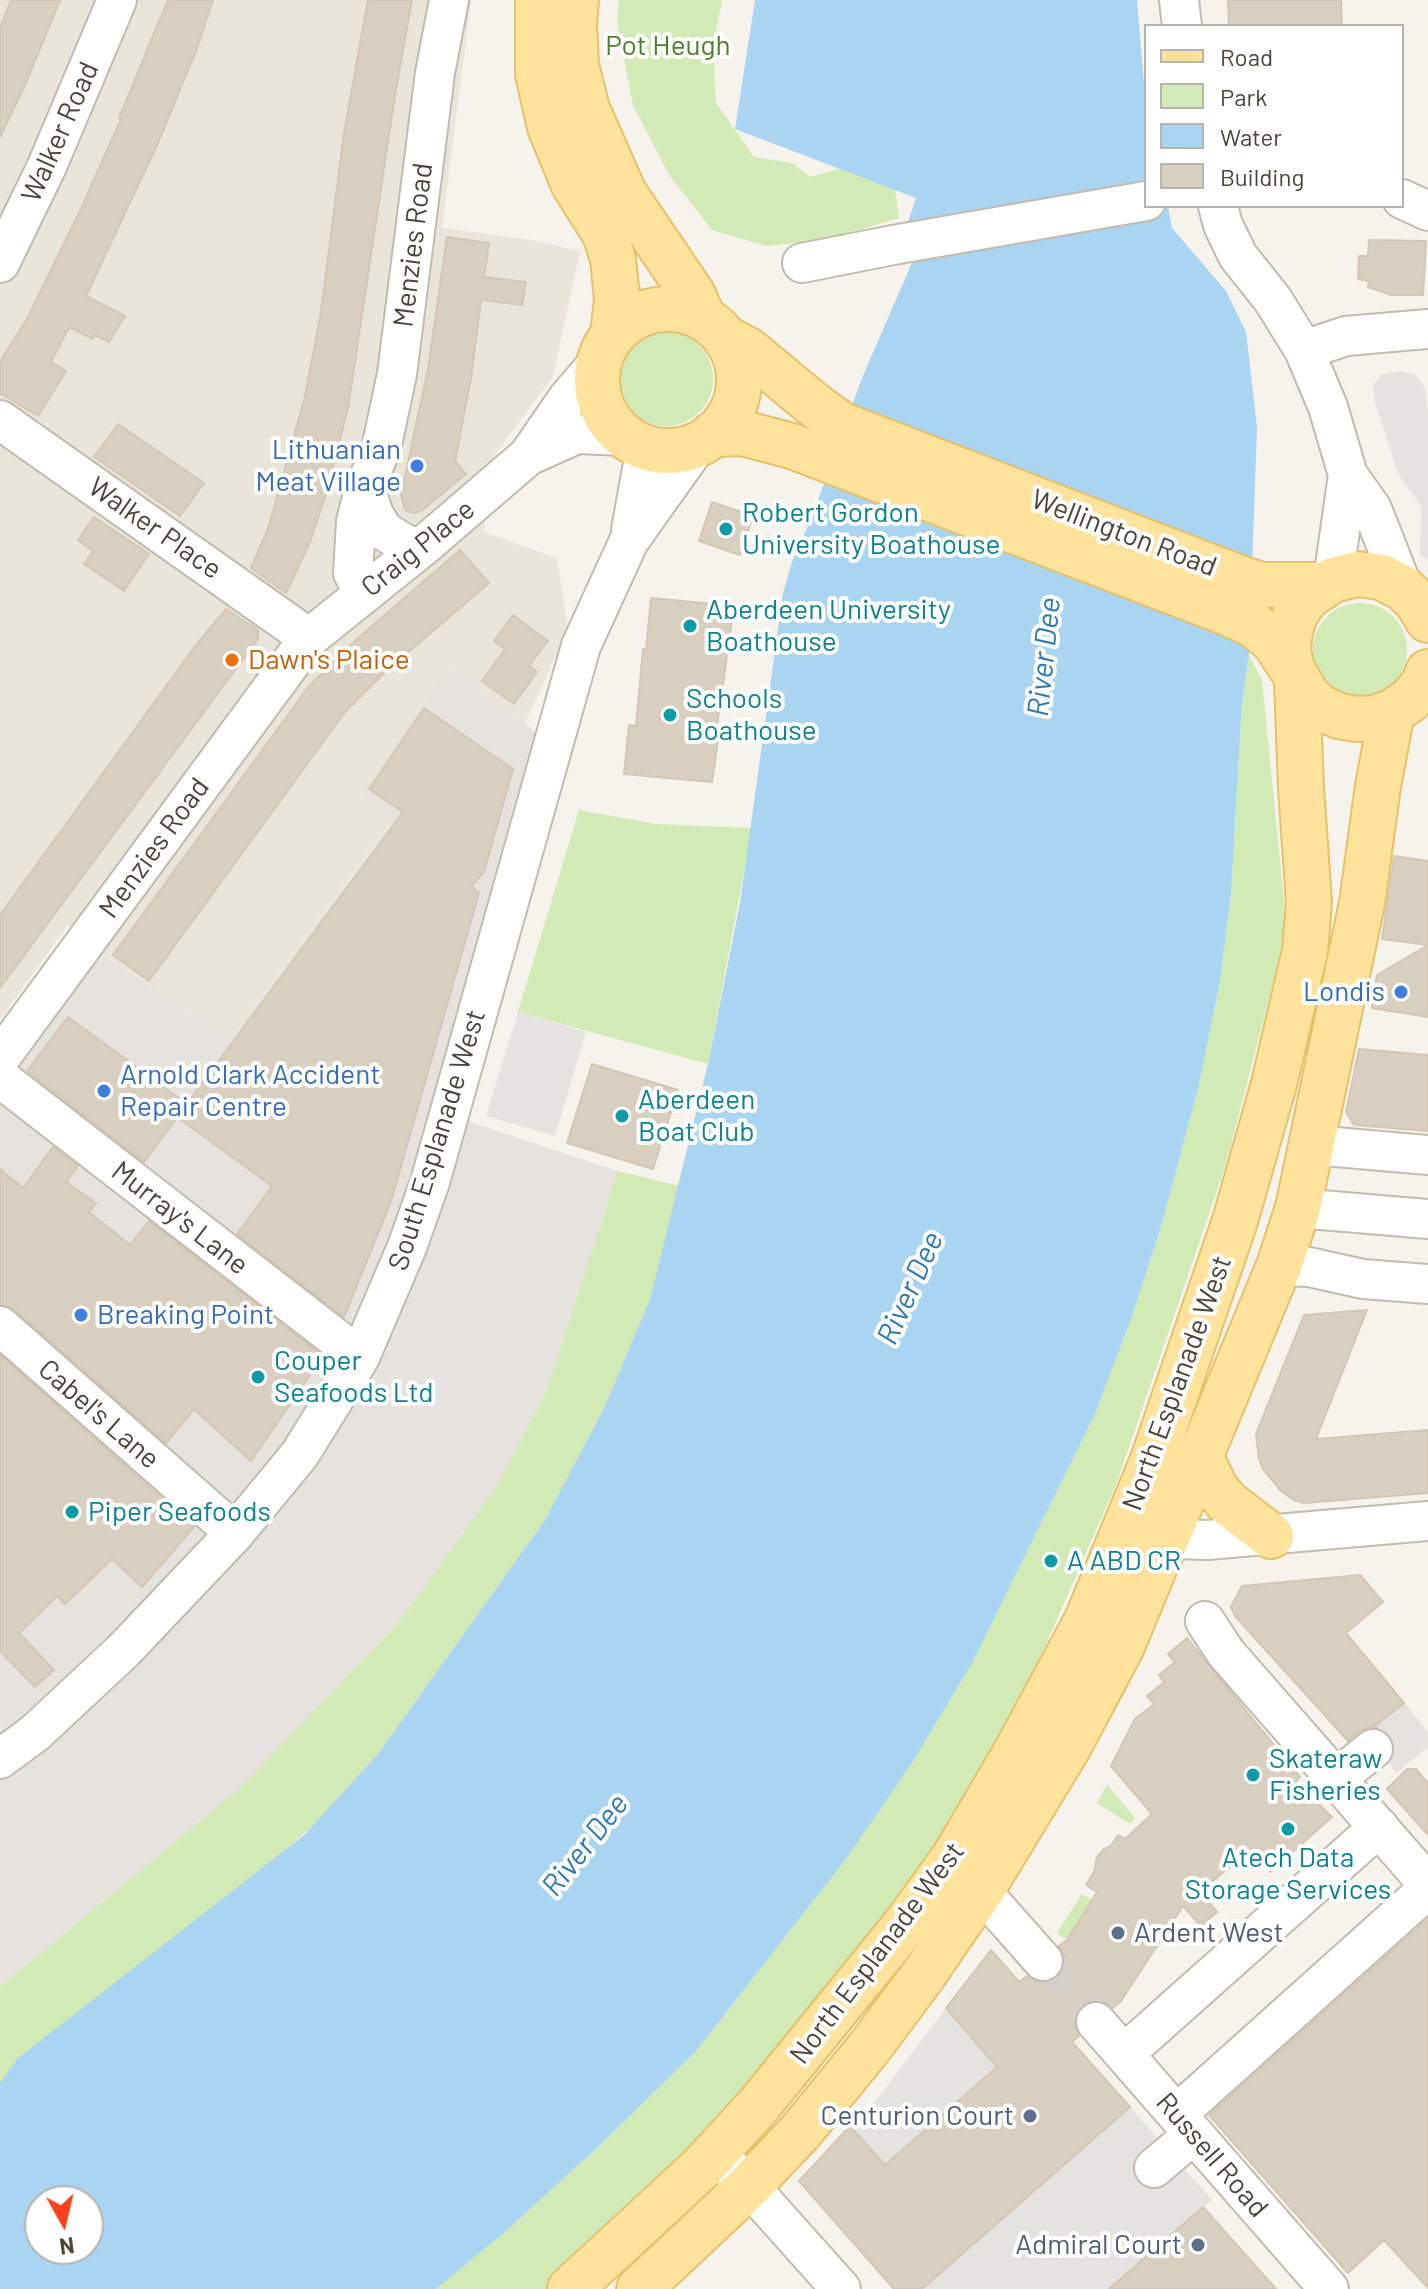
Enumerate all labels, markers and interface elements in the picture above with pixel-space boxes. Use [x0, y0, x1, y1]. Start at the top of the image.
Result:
legend [1144, 24, 1404, 208]
park label: Pot Heugh [605, 29, 731, 63]
text: Road [1220, 42, 1273, 71]
street label: Walker Road [14, 57, 106, 207]
text: Park [1220, 82, 1267, 111]
text: Water [1220, 122, 1282, 151]
street label: Menzies Road [386, 161, 440, 329]
text: Building [1220, 162, 1304, 191]
place label: Lithuanian Meat Village [255, 433, 401, 499]
marker: Lithuanian Meat Village [408, 457, 426, 475]
street label: Walker Place [82, 470, 228, 586]
street label: Wellington Road [1027, 482, 1221, 584]
street label: Craig Place [355, 492, 481, 604]
place label: Robert Gordon University Boathouse [742, 496, 1000, 562]
marker: Robert Gordon University Boathouse [717, 520, 735, 538]
place label: Aberdeen University Boathouse [706, 593, 951, 659]
water label: River Dee [1020, 596, 1068, 718]
marker: Aberdeen University Boathouse [681, 617, 699, 635]
place label: Dawn's Plaice [248, 643, 410, 677]
marker: Dawn's Plaice [223, 651, 241, 669]
place label: Schools Boathouse [686, 682, 817, 748]
marker: Schools Boathouse [661, 706, 679, 724]
street label: Menzies Road [92, 771, 216, 925]
place label: Londis [1303, 975, 1385, 1009]
marker: Londis [1392, 983, 1410, 1001]
street label: South Esplanade West [381, 1006, 493, 1274]
place label: Arnold Clark Accident Repair Centre [120, 1058, 381, 1124]
marker: Arnold Clark Accident Repair Centre [95, 1082, 113, 1100]
place label: Aberdeen Boat Club [638, 1083, 755, 1149]
marker: Aberdeen Boat Club [613, 1107, 631, 1125]
street label: Murray's Lane [105, 1154, 255, 1282]
water label: River Dee [869, 1226, 951, 1350]
street label: North Esplanade West [1115, 1251, 1239, 1515]
place label: Breaking Point [97, 1298, 274, 1332]
marker: Breaking Point [72, 1306, 90, 1324]
place label: Couper Seafoods Ltd [274, 1344, 433, 1410]
street label: Cabel's Lane [32, 1352, 166, 1476]
marker: Couper Seafoods Ltd [249, 1368, 267, 1386]
place label: Piper Seafoods [88, 1495, 271, 1529]
marker: Piper Seafoods [63, 1503, 81, 1521]
place label: A ABD CR [1067, 1544, 1181, 1578]
marker: A ABD CR [1042, 1552, 1060, 1570]
place label: Skateraw Fisheries [1269, 1742, 1382, 1808]
marker: Skateraw Fisheries [1244, 1766, 1262, 1784]
water label: River Dee [534, 1787, 636, 1903]
marker: Atech Data Storage Services [1279, 1820, 1297, 1838]
street label: North Esplanade West [783, 1835, 971, 2071]
place label: Atech Data Storage Services [1185, 1841, 1391, 1907]
place label: Ardent West [1134, 1916, 1284, 1950]
marker: Ardent West [1109, 1924, 1127, 1942]
street label: Russell Road [1149, 2086, 1275, 2224]
place label: Centurion Court [821, 2099, 1014, 2133]
marker: Centurion Court [1021, 2107, 1039, 2125]
north arrow [24, 2185, 104, 2265]
place label: Admiral Court [1015, 2228, 1182, 2262]
text: N [58, 2233, 76, 2261]
marker: Admiral Court [1189, 2236, 1207, 2254]

